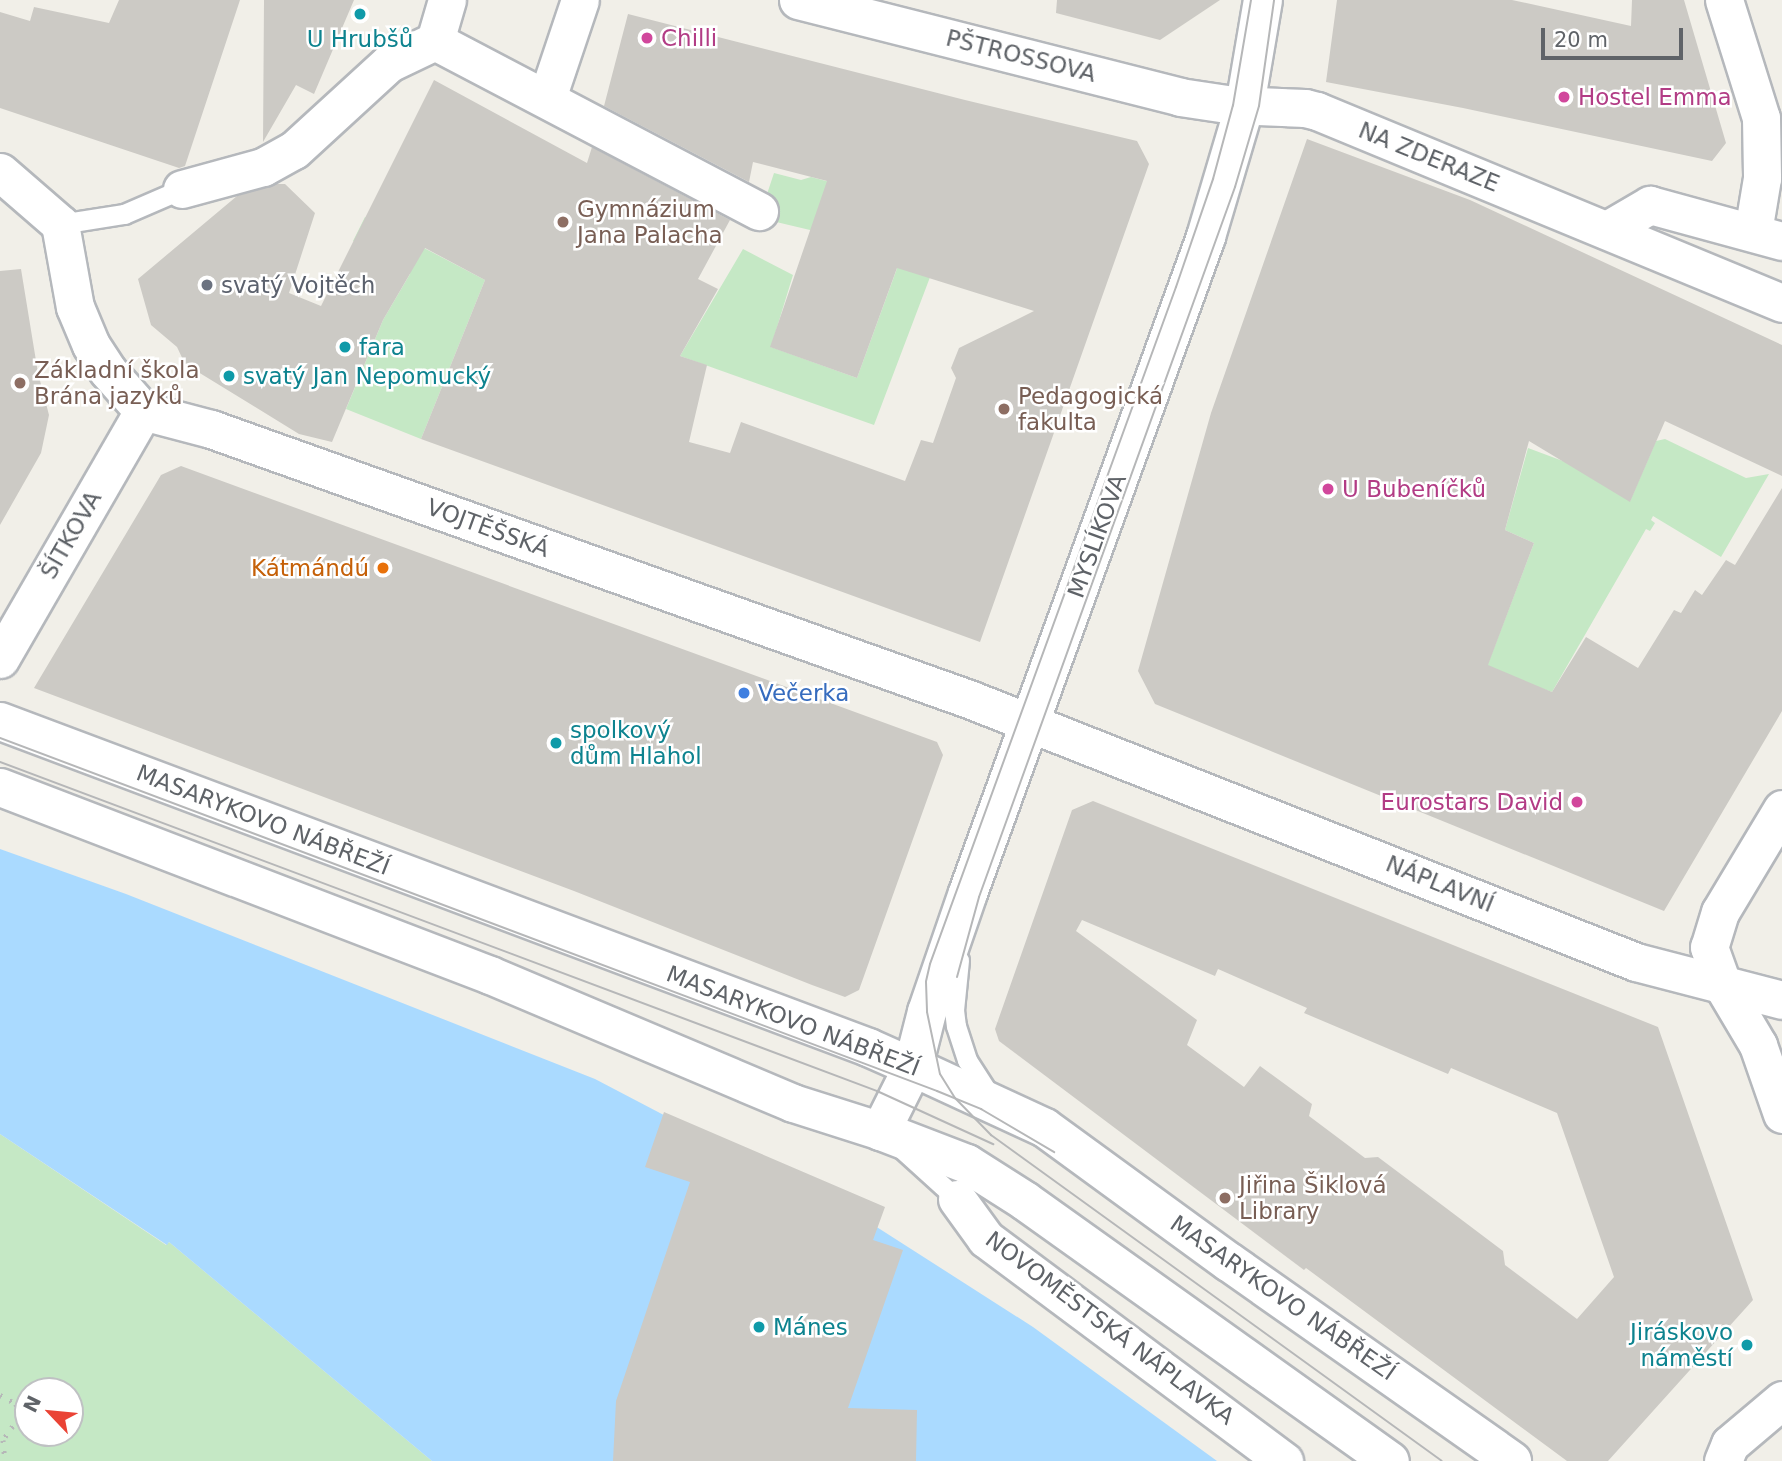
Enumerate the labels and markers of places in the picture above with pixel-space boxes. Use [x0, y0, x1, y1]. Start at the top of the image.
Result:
marker: U Hrubšů [352, 6, 368, 22]
place label: Chilli [661, 24, 717, 52]
place label: U Hrubšů [307, 25, 413, 53]
marker: Chilli [639, 30, 655, 46]
place label: Hostel Emma [1578, 83, 1732, 111]
marker: Hostel Emma [1556, 89, 1572, 105]
place label: Gymnázium Jana Palacha [577, 195, 723, 249]
marker: Gymnázium Jana Palacha [555, 214, 571, 230]
place label: svatý Vojtěch [221, 271, 375, 299]
marker: svatý Vojtěch [199, 277, 215, 293]
place label: fara [359, 333, 405, 361]
marker: fara [337, 339, 353, 355]
place label: Základní škola Brána jazyků [34, 356, 200, 410]
place label: svatý Jan Nepomucký [243, 362, 491, 390]
marker: svatý Jan Nepomucký [221, 368, 237, 384]
marker: Základní škola Brána jazyků [12, 375, 28, 391]
place label: Pedagogická fakulta [1018, 382, 1163, 436]
marker: Pedagogická fakulta [996, 401, 1012, 417]
place label: U Bubeníčků [1342, 475, 1486, 503]
marker: U Bubeníčků [1320, 481, 1336, 497]
place label: Kátmándú [251, 554, 369, 582]
marker: Kátmándú [375, 560, 391, 576]
place label: Večerka [758, 679, 849, 707]
marker: Večerka [736, 685, 752, 701]
place label: spolkový dům Hlahol [570, 716, 702, 770]
marker: spolkový dům Hlahol [548, 735, 564, 751]
place label: Eurostars David [1381, 788, 1563, 816]
marker: Eurostars David [1569, 794, 1585, 810]
place label: Jiřina Šiklová Library [1239, 1171, 1386, 1225]
marker: Jiřina Šiklová Library [1217, 1190, 1233, 1206]
place label: Mánes [773, 1313, 848, 1341]
place label: Jiráskovo náměstí [1630, 1318, 1733, 1372]
marker: Mánes [751, 1319, 767, 1335]
marker: Jiráskovo náměstí [1739, 1337, 1755, 1353]

